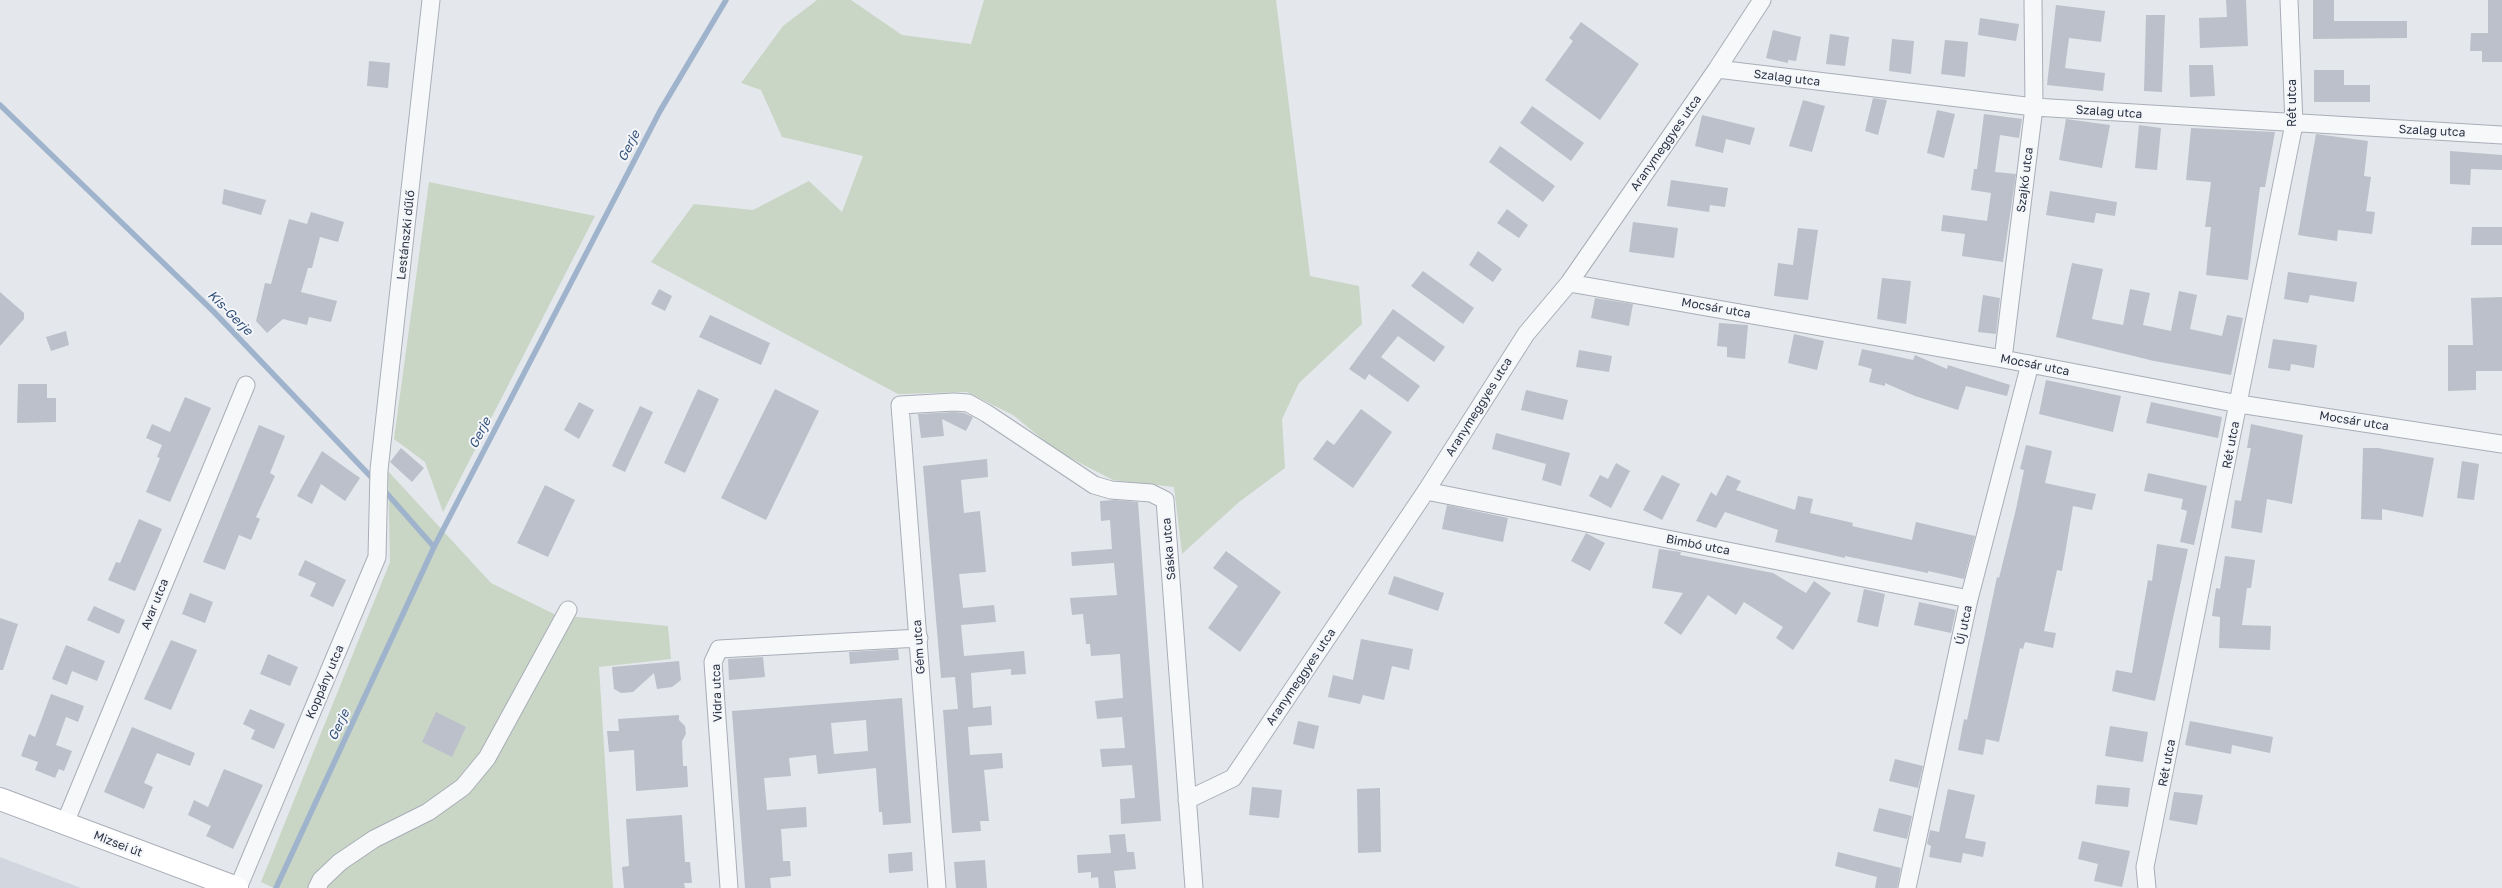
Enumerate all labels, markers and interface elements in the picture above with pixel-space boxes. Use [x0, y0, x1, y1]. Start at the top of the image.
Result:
street label: Szalag utca [1753, 67, 1821, 89]
street label: Rét utca [2285, 79, 2299, 127]
street label: Aranymeggyes utca [1627, 92, 1705, 194]
street label: Szalag utca [2075, 102, 2143, 122]
street label: Szalag utca [2398, 122, 2466, 140]
water label: Gerje [615, 128, 643, 164]
street label: Szajkó utca [2014, 146, 2036, 214]
street label: Lestánszki dűlő [394, 189, 418, 281]
water label: Kis-Gerje [204, 287, 256, 339]
street label: Mocsár utca [1680, 295, 1752, 321]
street label: Mocsár utca [1999, 351, 2071, 379]
street label: Aranymeggyes utca [1443, 355, 1515, 459]
street label: Mocsár utca [2318, 408, 2390, 434]
water label: Gerje [466, 415, 494, 451]
street label: Rét utca [2219, 420, 2243, 470]
street label: Sáska utca [1159, 517, 1179, 581]
street label: Bimbó utca [1665, 532, 1731, 558]
street label: Avar utca [138, 576, 172, 632]
street label: Új utca [1953, 604, 1975, 646]
street label: Gém utca [910, 619, 928, 675]
street label: Aranymeggyes utca [1263, 626, 1339, 728]
street label: Koppány utca [303, 643, 347, 721]
street label: Vidra utca [709, 664, 725, 722]
water label: Gerje [325, 707, 353, 743]
street label: Rét utca [2155, 738, 2179, 788]
street label: Mizsei út [91, 828, 145, 860]

